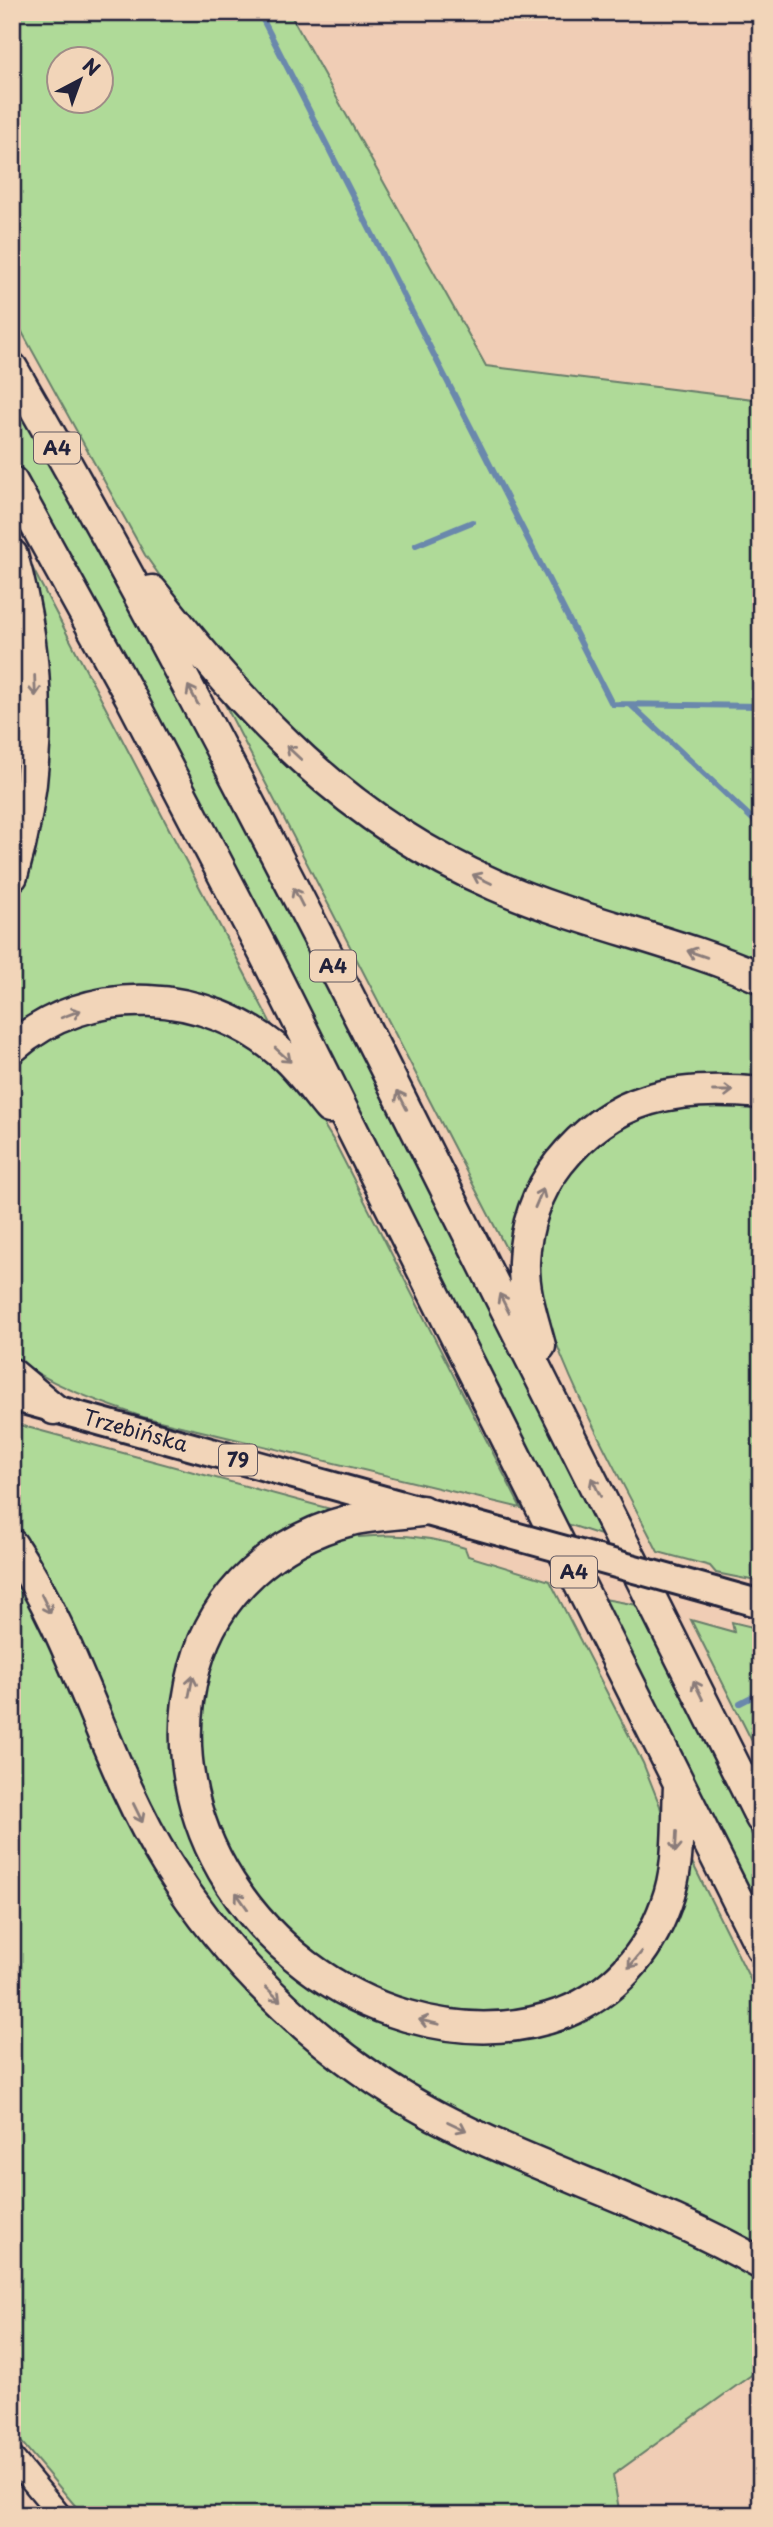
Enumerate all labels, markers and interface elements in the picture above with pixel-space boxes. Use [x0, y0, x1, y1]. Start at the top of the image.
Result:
north arrow [46, 46, 116, 116]
text: N [77, 51, 107, 82]
road number: A4 [34, 432, 80, 463]
one-way arrow [28, 675, 41, 698]
one-way arrow [185, 686, 199, 706]
one-way arrow [286, 744, 303, 761]
one-way arrow [472, 872, 493, 885]
one-way arrow [291, 887, 304, 908]
one-way arrow [686, 947, 708, 959]
road number: A4 [310, 950, 356, 982]
one-way arrow [60, 1007, 81, 1019]
one-way arrow [274, 1047, 291, 1064]
one-way arrow [711, 1084, 734, 1098]
one-way arrow [394, 1090, 408, 1110]
one-way arrow [533, 1188, 546, 1210]
one-way arrow [497, 1293, 511, 1314]
street label: Trzebińska [80, 1399, 192, 1459]
road number: 79 [219, 1444, 257, 1476]
one-way arrow [589, 1477, 603, 1498]
road number: A4 [551, 1556, 597, 1588]
one-way arrow [40, 1593, 53, 1614]
one-way arrow [184, 1675, 198, 1698]
one-way arrow [690, 1680, 704, 1701]
one-way arrow [131, 1802, 145, 1823]
one-way arrow [669, 1830, 682, 1853]
one-way arrow [235, 1892, 249, 1911]
one-way arrow [628, 1951, 643, 1969]
one-way arrow [264, 1986, 281, 2003]
one-way arrow [418, 2014, 441, 2028]
one-way arrow [446, 2119, 467, 2133]

